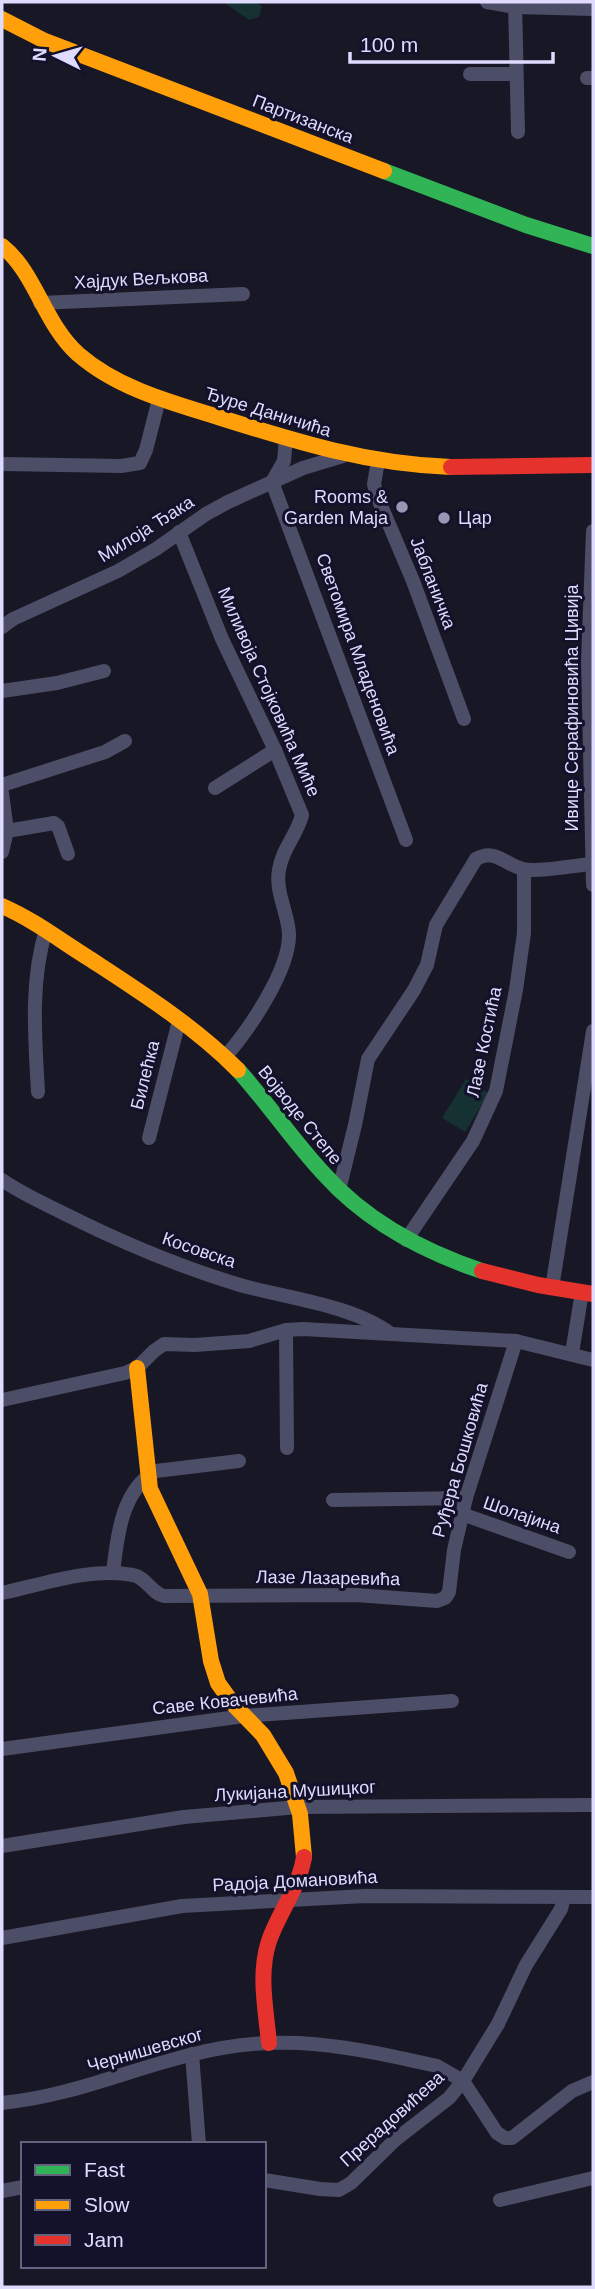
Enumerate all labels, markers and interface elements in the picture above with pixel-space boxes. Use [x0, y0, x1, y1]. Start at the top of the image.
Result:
north arrow [21, 21, 91, 91]
scale bar [350, 21, 553, 65]
text: 100 m [360, 33, 418, 56]
text: N [29, 47, 51, 62]
street label: Партизанска [250, 91, 357, 148]
street label: Хајдук Вељкова [73, 265, 210, 292]
street label: Ђуре Даничића [202, 383, 335, 441]
place label: Rooms & Garden Maja [284, 487, 389, 528]
street label: Милоја Ђака [95, 491, 198, 566]
marker: Rooms & Garden Maja [394, 499, 410, 515]
place label: Цар [458, 508, 492, 528]
marker: Цар [436, 510, 452, 526]
street label: Јабланичка [406, 534, 460, 633]
street label: Светомира Младеновића [312, 551, 404, 758]
street label: Ивице Серафиновића Цивија [562, 583, 582, 832]
street label: Миливоја Стојковића Миће [214, 584, 324, 800]
street label: Лазе Костића [463, 984, 506, 1099]
street label: Билећка [127, 1037, 163, 1112]
street label: Војводе Степе [254, 1062, 346, 1168]
street label: Косовска [160, 1228, 239, 1272]
street label: Руђера Бошковића [428, 1379, 492, 1540]
street label: Шолајина [481, 1492, 564, 1538]
street label: Лазе Лазаревића [256, 1567, 401, 1589]
street label: Саве Ковачевића [151, 1683, 300, 1719]
street label: Лукијана Мушицког [214, 1777, 377, 1805]
street label: Радоја Домановића [212, 1867, 379, 1895]
street label: Чернишевског [85, 2024, 206, 2076]
street label: Прерадовићева [336, 2067, 449, 2171]
legend [21, 2142, 266, 2268]
text: Fast [84, 2158, 125, 2181]
text: Slow [84, 2193, 130, 2216]
text: Jam [84, 2228, 124, 2251]

